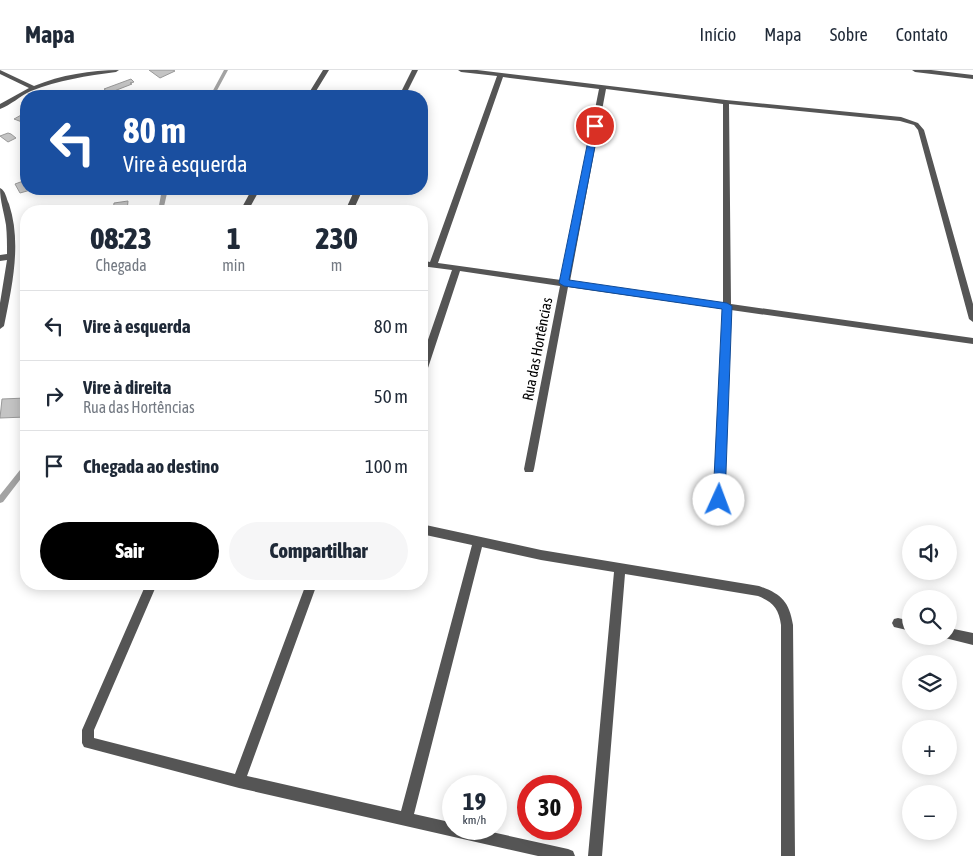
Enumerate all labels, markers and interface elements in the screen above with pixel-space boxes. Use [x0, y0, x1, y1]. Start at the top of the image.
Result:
text: Mapa [25, 21, 75, 48]
text: Início [700, 24, 736, 45]
text: Mapa [764, 24, 802, 45]
text: Sobre [830, 24, 868, 45]
text: Contato [896, 24, 948, 45]
pin [574, 105, 616, 147]
icon: left [40, 110, 105, 175]
text: 80 m [123, 110, 186, 150]
icon: arrive [581, 112, 609, 140]
text: Vire à esquerda [123, 151, 248, 177]
text: 08:23 [90, 221, 152, 255]
text: 1 [227, 221, 241, 255]
text: 230 [315, 221, 358, 255]
text: Chegada [95, 256, 147, 274]
text: min [222, 256, 245, 274]
text: m [331, 256, 342, 274]
street label: Rua das Hortências [519, 296, 555, 402]
icon: left [40, 312, 68, 340]
text: Vire à esquerda [83, 315, 191, 337]
text: 80 m [374, 315, 408, 337]
text: Vire à direita [83, 376, 171, 398]
icon: right [40, 382, 68, 410]
text: 50 m [374, 385, 408, 407]
text: Rua das Hortências [83, 398, 195, 416]
icon: arrive [40, 452, 68, 480]
text: Chegada ao destino [83, 455, 219, 477]
text: 100 m [365, 455, 408, 477]
position arrow [692, 473, 744, 525]
button: Sair [40, 522, 219, 580]
button: Compartilhar [229, 522, 408, 580]
map controls [902, 525, 957, 840]
button: sound [902, 525, 957, 580]
button: search [902, 590, 957, 645]
button: layers [902, 655, 957, 710]
button: + [902, 720, 957, 775]
speed limit sign: 30 [517, 775, 582, 840]
button: − [902, 785, 957, 840]
text: 19 [463, 787, 486, 815]
text: km/h [463, 813, 486, 827]

